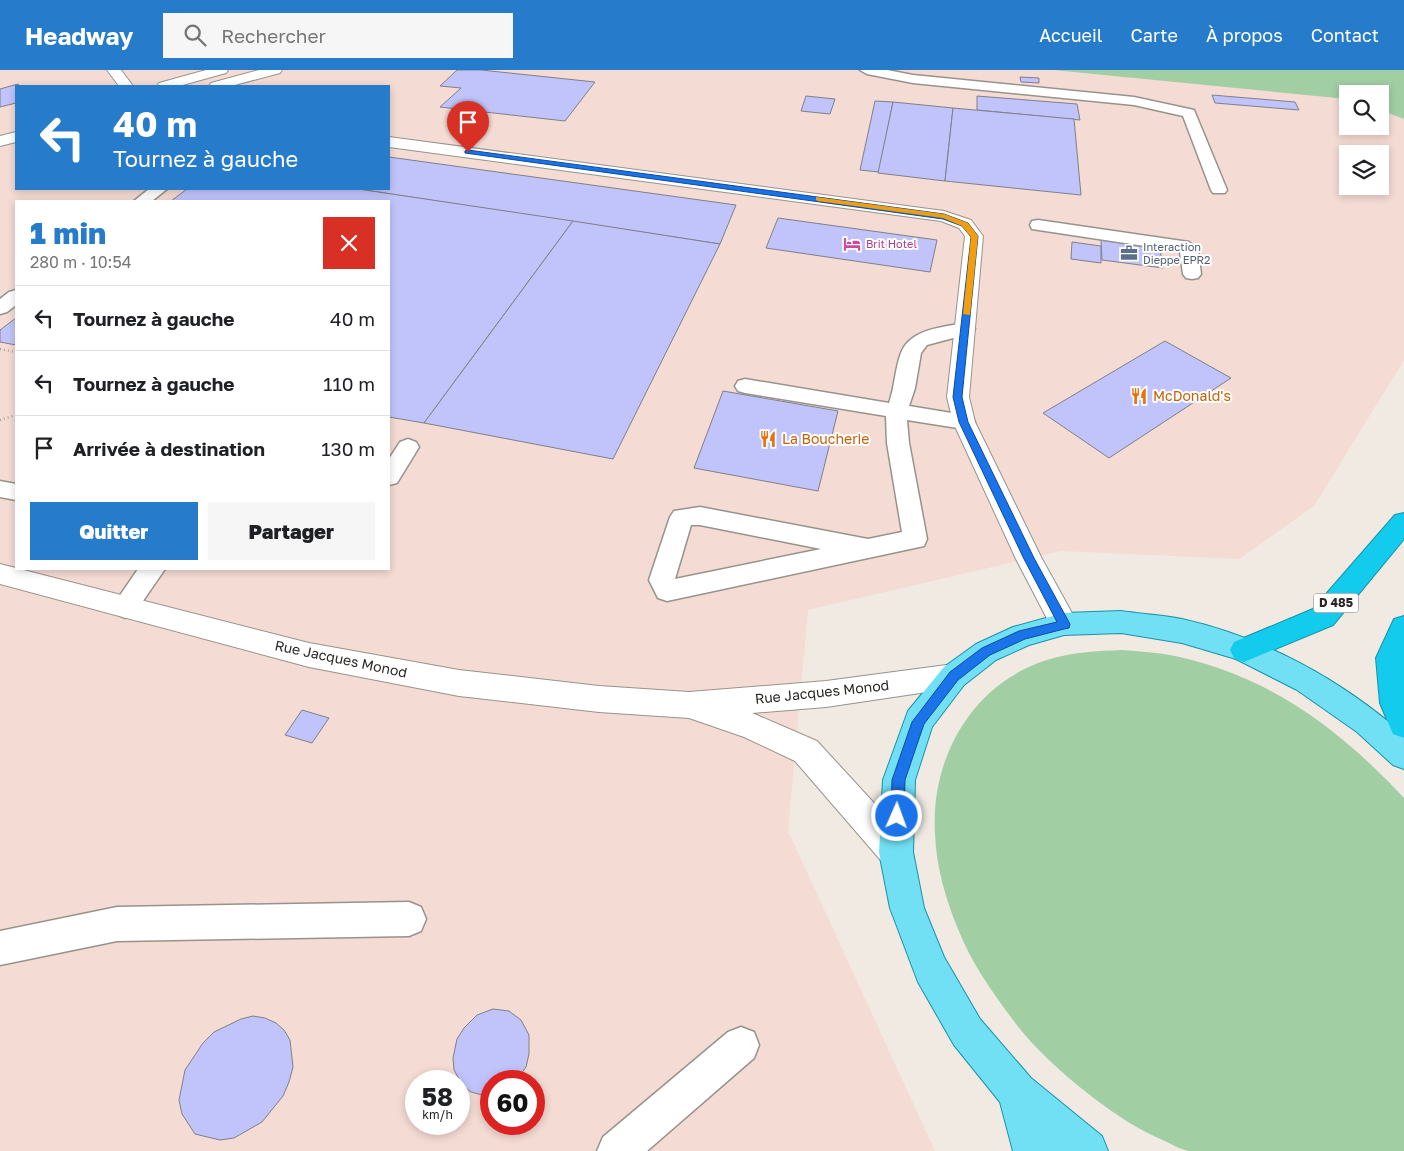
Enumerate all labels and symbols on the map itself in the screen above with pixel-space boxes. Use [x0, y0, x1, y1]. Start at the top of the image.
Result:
pin [447, 101, 489, 152]
hotel icon: Brit Hotel [842, 234, 862, 254]
place label: Brit Hotel [866, 237, 917, 250]
place label: Interaction Dieppe EPR2 [1143, 240, 1210, 266]
office icon: Interaction Dieppe EPR2 [1119, 243, 1139, 263]
restaurant icon: McDonald's [1129, 386, 1149, 406]
place label: McDonald's [1153, 387, 1231, 404]
restaurant icon: La Boucherie [758, 429, 778, 449]
place label: La Boucherie [782, 430, 869, 447]
road number: D 485 [1314, 594, 1358, 612]
street label: Rue Jacques Monod [273, 636, 409, 681]
street label: Rue Jacques Monod [754, 676, 890, 707]
position arrow [870, 789, 922, 841]
speed limit sign: 60 [480, 1070, 545, 1135]

